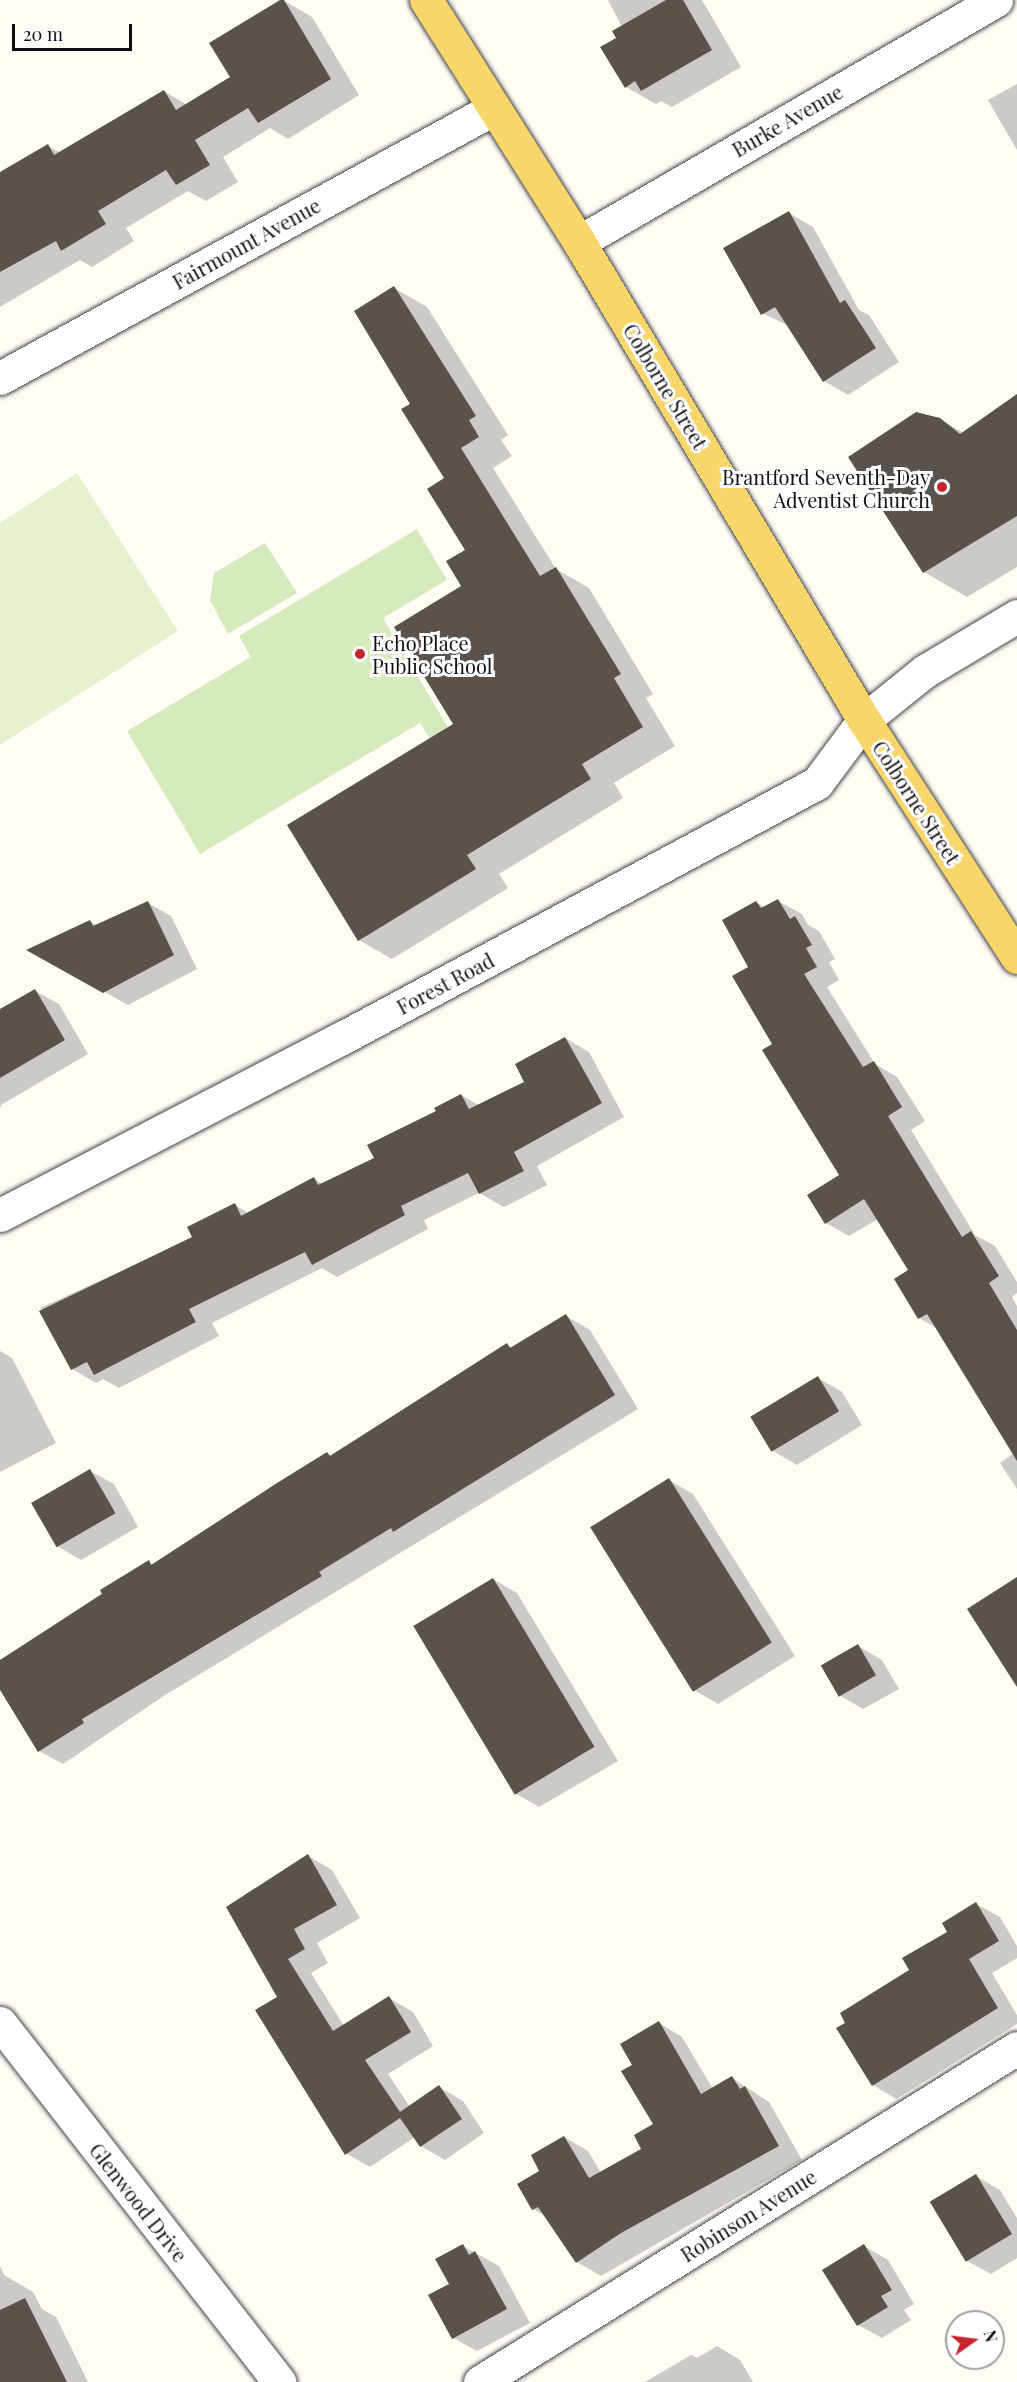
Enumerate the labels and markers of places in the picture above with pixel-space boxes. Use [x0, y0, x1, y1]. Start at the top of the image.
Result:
place label: Brantford Seventh-Day Adventist Church [722, 464, 930, 511]
marker: Brantford Seventh-Day Adventist Church [935, 480, 949, 494]
place label: Echo Place Public School [372, 630, 492, 677]
marker: Echo Place Public School [353, 647, 367, 661]

